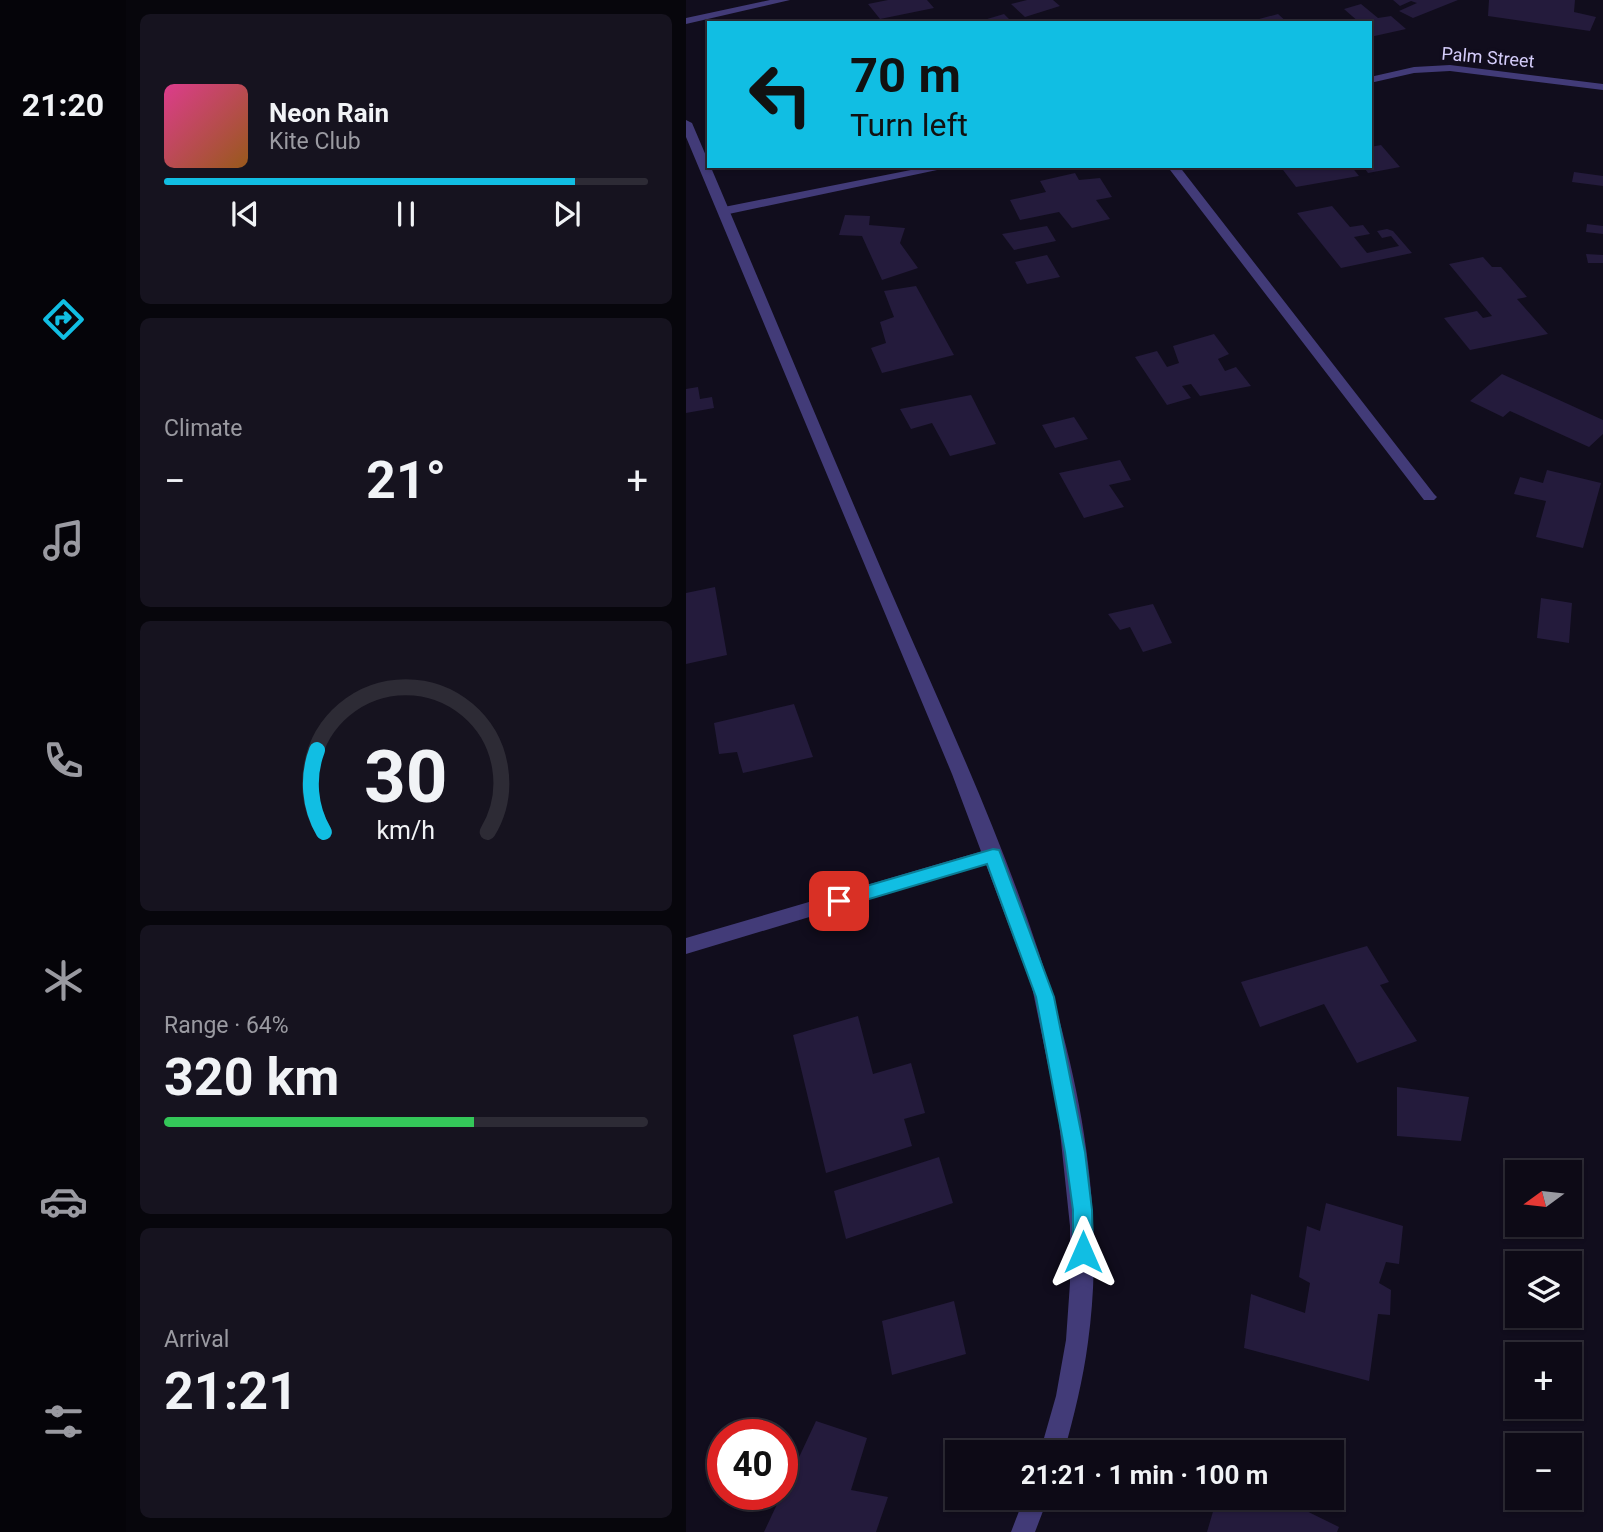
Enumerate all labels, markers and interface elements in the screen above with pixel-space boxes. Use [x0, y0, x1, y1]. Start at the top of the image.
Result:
street label: Palm Street [1441, 42, 1535, 72]
text: 70 m [850, 47, 961, 104]
icon: left [735, 49, 826, 140]
text: 21:20 [22, 86, 104, 124]
text: Neon Rain [269, 98, 389, 128]
text: Turn left [850, 106, 968, 144]
text: Kite Club [269, 128, 361, 155]
icon: previous [226, 195, 264, 233]
icon: pause [387, 195, 425, 233]
icon: next [548, 195, 586, 233]
icon: directions [39, 295, 88, 344]
text: Climate [164, 415, 243, 442]
text: 21° [366, 450, 446, 511]
text: − [164, 459, 186, 503]
text: + [626, 459, 648, 503]
icon: music [39, 516, 88, 565]
text: 30 [364, 734, 448, 820]
icon: phone [39, 736, 88, 785]
text: km/h [377, 816, 435, 845]
pin [809, 871, 869, 931]
icon: arrive [820, 882, 858, 920]
icon: climate [39, 956, 88, 1005]
text: Range · 64% [164, 1012, 289, 1039]
text: 320 km [164, 1047, 339, 1108]
north arrow [1505, 1160, 1582, 1237]
map controls [1505, 1160, 1582, 1510]
icon: car [39, 1177, 88, 1226]
position arrow [1046, 1215, 1120, 1289]
button: layers [1505, 1251, 1582, 1328]
text: Arrival [164, 1326, 229, 1353]
button: + [1505, 1342, 1582, 1419]
text: 21:21 [164, 1361, 298, 1422]
icon: filters [39, 1397, 88, 1446]
speed limit sign: 40 [707, 1419, 798, 1510]
button: − [1505, 1433, 1582, 1510]
text: 21:21 · 1 min · 100 m [1021, 1460, 1268, 1490]

